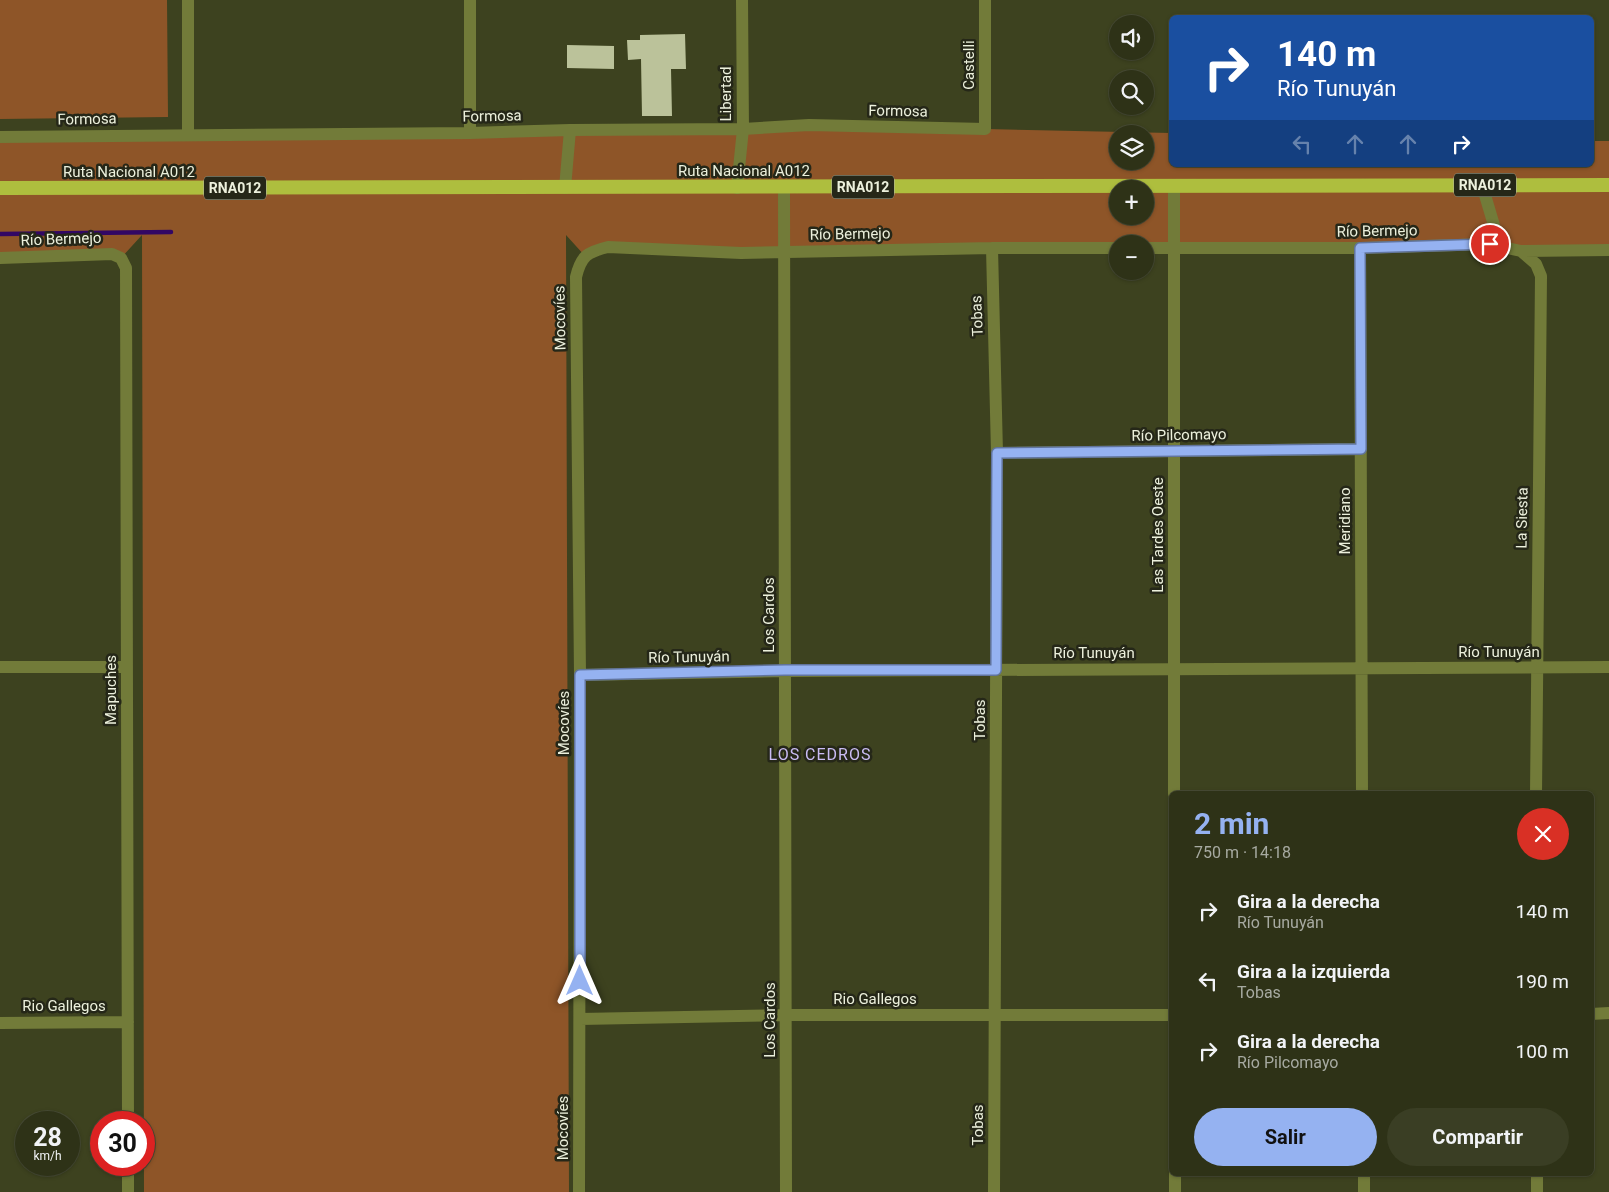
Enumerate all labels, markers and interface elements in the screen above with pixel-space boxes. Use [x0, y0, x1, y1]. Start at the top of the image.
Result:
map controls [1109, 15, 1154, 280]
button: sound [1109, 15, 1154, 60]
text: 140 m [1277, 34, 1376, 75]
icon: right [1194, 35, 1259, 100]
street label: Castelli [960, 40, 978, 90]
street label: Libertad [717, 66, 735, 122]
button: search [1109, 70, 1154, 115]
text: Río Tunuyán [1277, 76, 1396, 101]
street label: Formosa [868, 101, 928, 121]
street label: Formosa [462, 106, 522, 126]
street label: Formosa [57, 109, 117, 129]
button: layers [1109, 125, 1154, 170]
icon: left [1288, 130, 1316, 158]
icon: ahead [1341, 130, 1369, 158]
icon: ahead [1394, 130, 1422, 158]
icon: right [1447, 130, 1475, 158]
street label: Ruta Nacional A012 [678, 162, 810, 180]
street label: Ruta Nacional A012 [63, 163, 195, 181]
road number: RNA012 [1454, 174, 1516, 196]
road number: RNA012 [832, 176, 894, 198]
road number: RNA012 [204, 177, 266, 200]
button: + [1109, 180, 1154, 225]
street label: Río Bermejo [1336, 221, 1418, 241]
pin [1469, 223, 1511, 265]
street label: Río Bermejo [809, 224, 891, 244]
street label: Río Bermejo [20, 229, 102, 249]
icon: arrive [1476, 230, 1504, 258]
button: − [1109, 235, 1154, 280]
street label: Mocovíes [550, 286, 570, 350]
street label: Tobas [967, 295, 987, 337]
street label: Río Pilcomayo [1131, 425, 1227, 445]
street label: Las Tardes Oeste [1149, 477, 1167, 593]
street label: La Siesta [1512, 487, 1532, 549]
street label: Meridiano [1336, 488, 1354, 554]
street label: Los Cardos [760, 577, 778, 653]
street label: Río Tunuyán [1458, 643, 1540, 661]
street label: Río Tunuyán [1053, 644, 1135, 662]
street label: Río Tunuyán [648, 647, 730, 667]
street label: Mapuches [102, 655, 120, 725]
street label: Mocovíes [555, 691, 573, 755]
street label: Tobas [971, 699, 989, 741]
district label: LOS CEDROS [769, 745, 871, 764]
text: 2 min [1194, 806, 1269, 841]
button: close [1517, 808, 1569, 860]
text: 750 m · 14:18 [1194, 843, 1291, 862]
text: Gira a la derecha [1237, 890, 1380, 913]
icon: right [1194, 897, 1222, 925]
text: 140 m [1516, 900, 1569, 923]
text: Río Tunuyán [1237, 913, 1324, 932]
position arrow [553, 954, 605, 1006]
text: Gira a la izquierda [1237, 960, 1390, 983]
icon: left [1194, 967, 1222, 995]
text: 190 m [1516, 970, 1569, 993]
street label: Los Cardos [761, 982, 779, 1058]
text: Tobas [1237, 983, 1281, 1002]
street label: Rio Gallegos [833, 990, 917, 1008]
street label: Rio Gallegos [22, 997, 106, 1015]
text: Gira a la derecha [1237, 1030, 1380, 1053]
icon: right [1194, 1037, 1222, 1065]
text: 100 m [1516, 1040, 1569, 1063]
text: Río Pilcomayo [1237, 1053, 1338, 1072]
street label: Mocovíes [554, 1096, 572, 1160]
street label: Tobas [969, 1104, 987, 1146]
button: Salir [1194, 1108, 1377, 1166]
button: Compartir [1387, 1108, 1569, 1166]
speed limit sign: 30 [90, 1111, 155, 1176]
text: 28 [33, 1123, 62, 1152]
text: km/h [33, 1149, 62, 1163]

